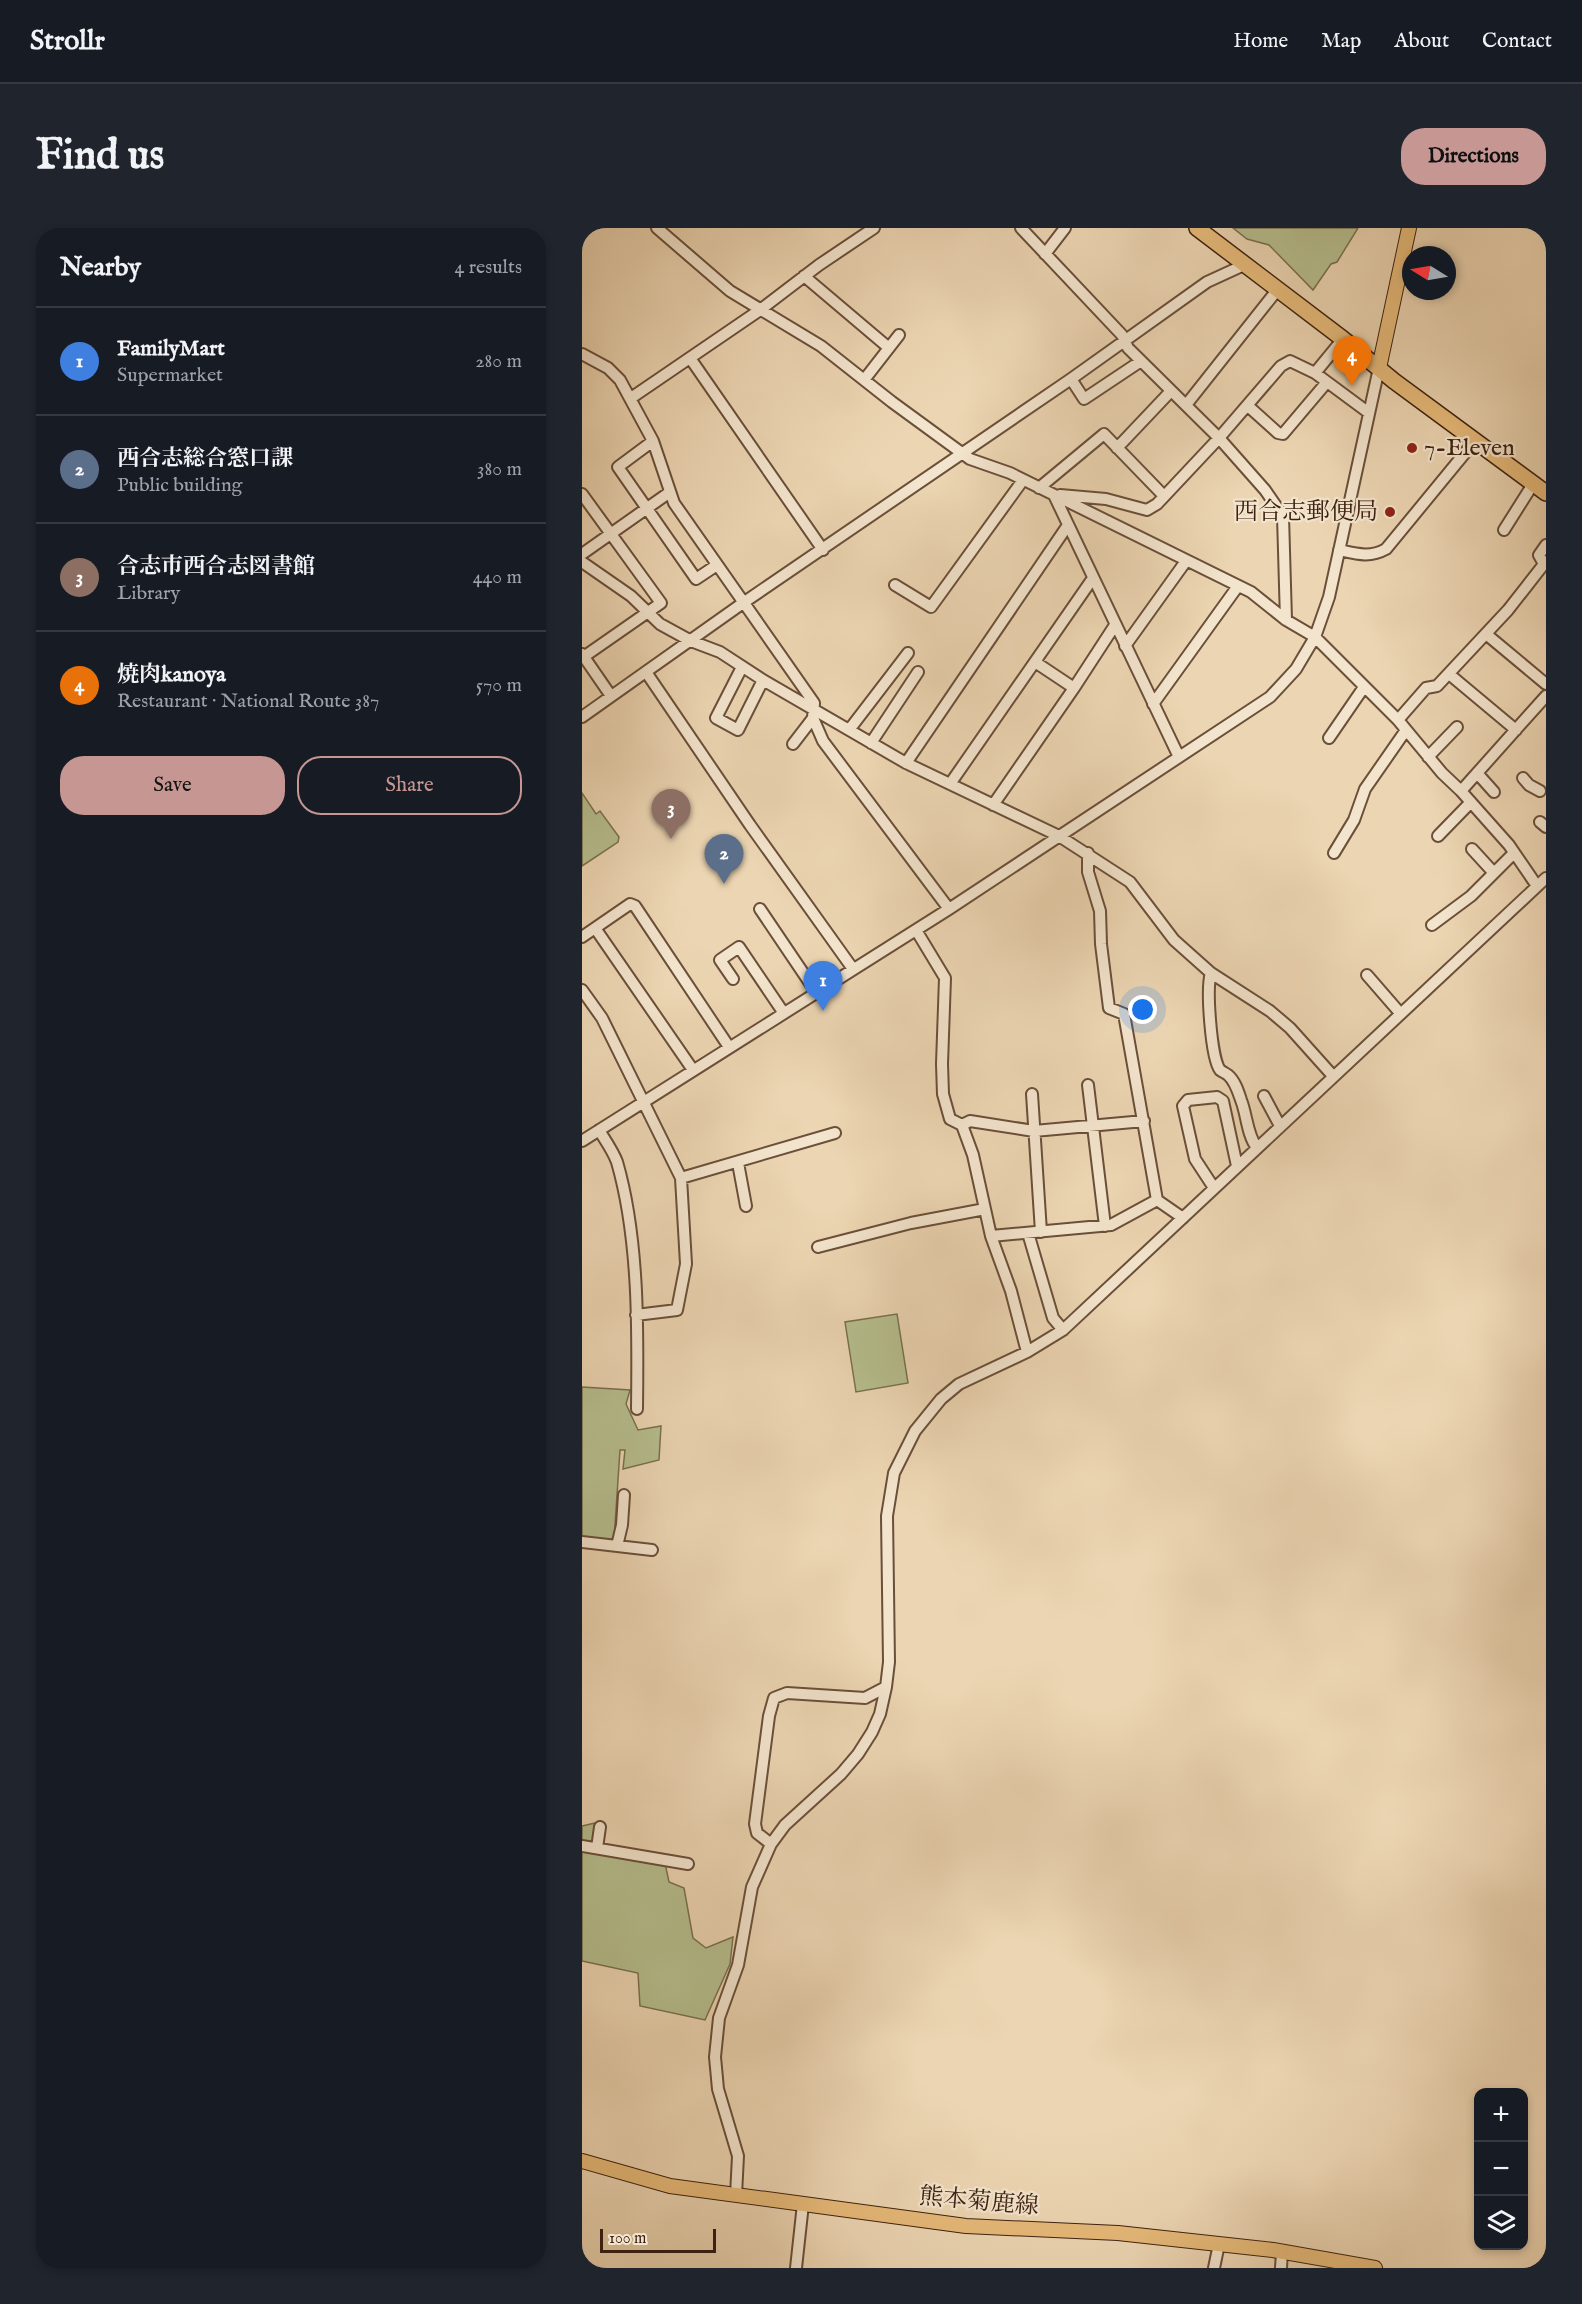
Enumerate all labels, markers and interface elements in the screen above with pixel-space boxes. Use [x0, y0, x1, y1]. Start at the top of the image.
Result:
text: Strollr [30, 24, 105, 59]
text: Home [1233, 28, 1288, 55]
text: Map [1321, 28, 1361, 55]
text: About [1394, 28, 1449, 55]
text: Contact [1482, 28, 1552, 55]
button: Directions [1401, 128, 1546, 185]
text: Find us [36, 130, 164, 183]
north arrow [1402, 246, 1456, 300]
text: Nearby [60, 251, 141, 284]
text: 4 results [455, 255, 522, 280]
text: FamilyMart [117, 335, 225, 363]
pin: 4 [1332, 336, 1372, 386]
text: 1 [76, 349, 83, 374]
text: 280 m [475, 349, 522, 374]
text: Supermarket [117, 363, 223, 388]
place label: 7-Eleven [1424, 433, 1515, 464]
marker: 7-Eleven [1405, 441, 1419, 455]
text: 西合志総合窓口課 [117, 445, 293, 473]
text: 2 [75, 457, 84, 482]
text: 380 m [477, 457, 522, 482]
text: Public building [117, 473, 242, 498]
place label: 西合志郵便局 [1234, 497, 1378, 528]
marker: 西合志郵便局 [1383, 505, 1397, 519]
text: 合志市西合志図書館 [117, 553, 315, 581]
text: 3 [76, 565, 83, 590]
text: 440 m [473, 565, 522, 590]
text: Library [117, 581, 180, 606]
text: 焼肉kanoya [117, 661, 226, 689]
text: 4 [75, 673, 84, 698]
text: 570 m [476, 673, 522, 698]
text: Restaurant · National Route 387 [117, 689, 379, 714]
button: Save [60, 756, 285, 815]
button: Share [297, 756, 522, 815]
pin: 3 [652, 790, 691, 839]
pin: 2 [704, 834, 744, 884]
pin: 1 [804, 962, 842, 1011]
your location [1128, 995, 1157, 1024]
map controls [1474, 2088, 1528, 2250]
button: + [1474, 2088, 1528, 2142]
button: − [1474, 2142, 1528, 2196]
street label: 熊本菊鹿線 [918, 2181, 1040, 2223]
button: layers [1474, 2196, 1528, 2250]
scale bar [600, 2226, 716, 2254]
text: 100 m [609, 2229, 646, 2249]

